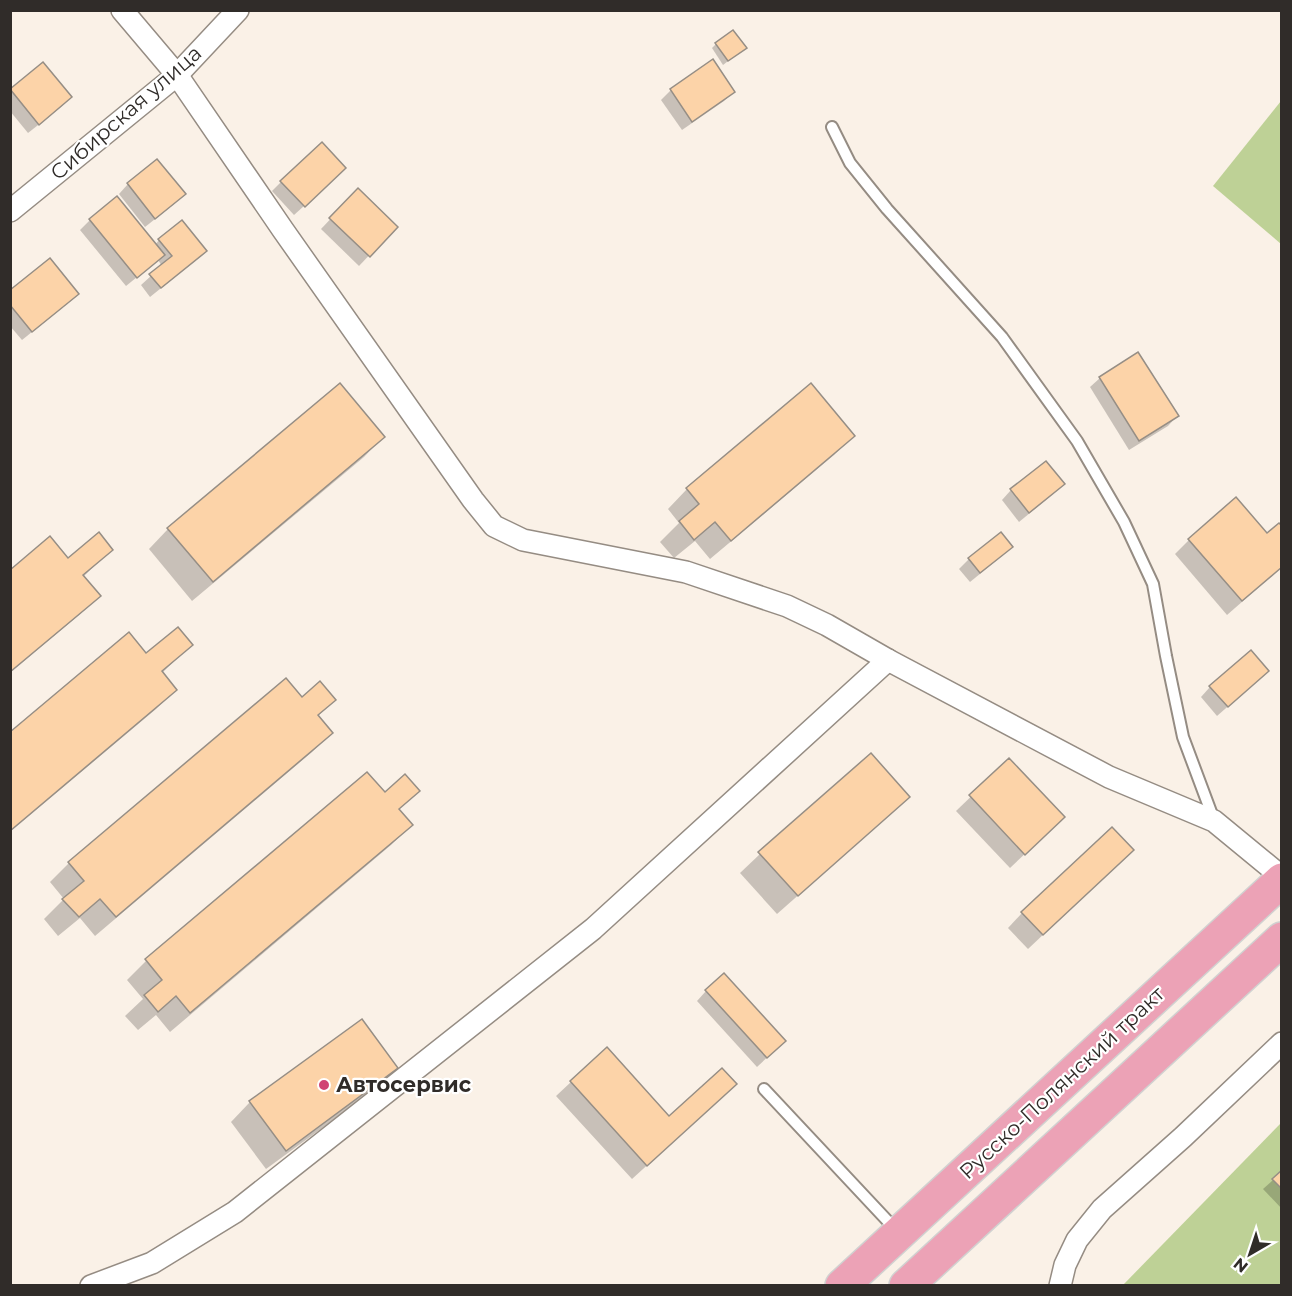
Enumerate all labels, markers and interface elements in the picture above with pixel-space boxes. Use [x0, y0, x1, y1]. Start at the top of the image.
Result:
street label: Сибирская улица [45, 40, 206, 185]
street label: Русско-Полянский тракт [954, 981, 1169, 1184]
place label: Автосервис [336, 1072, 472, 1097]
marker: Автосервис [317, 1078, 331, 1092]
north arrow [1220, 1224, 1280, 1284]
text: N [1230, 1254, 1252, 1277]

